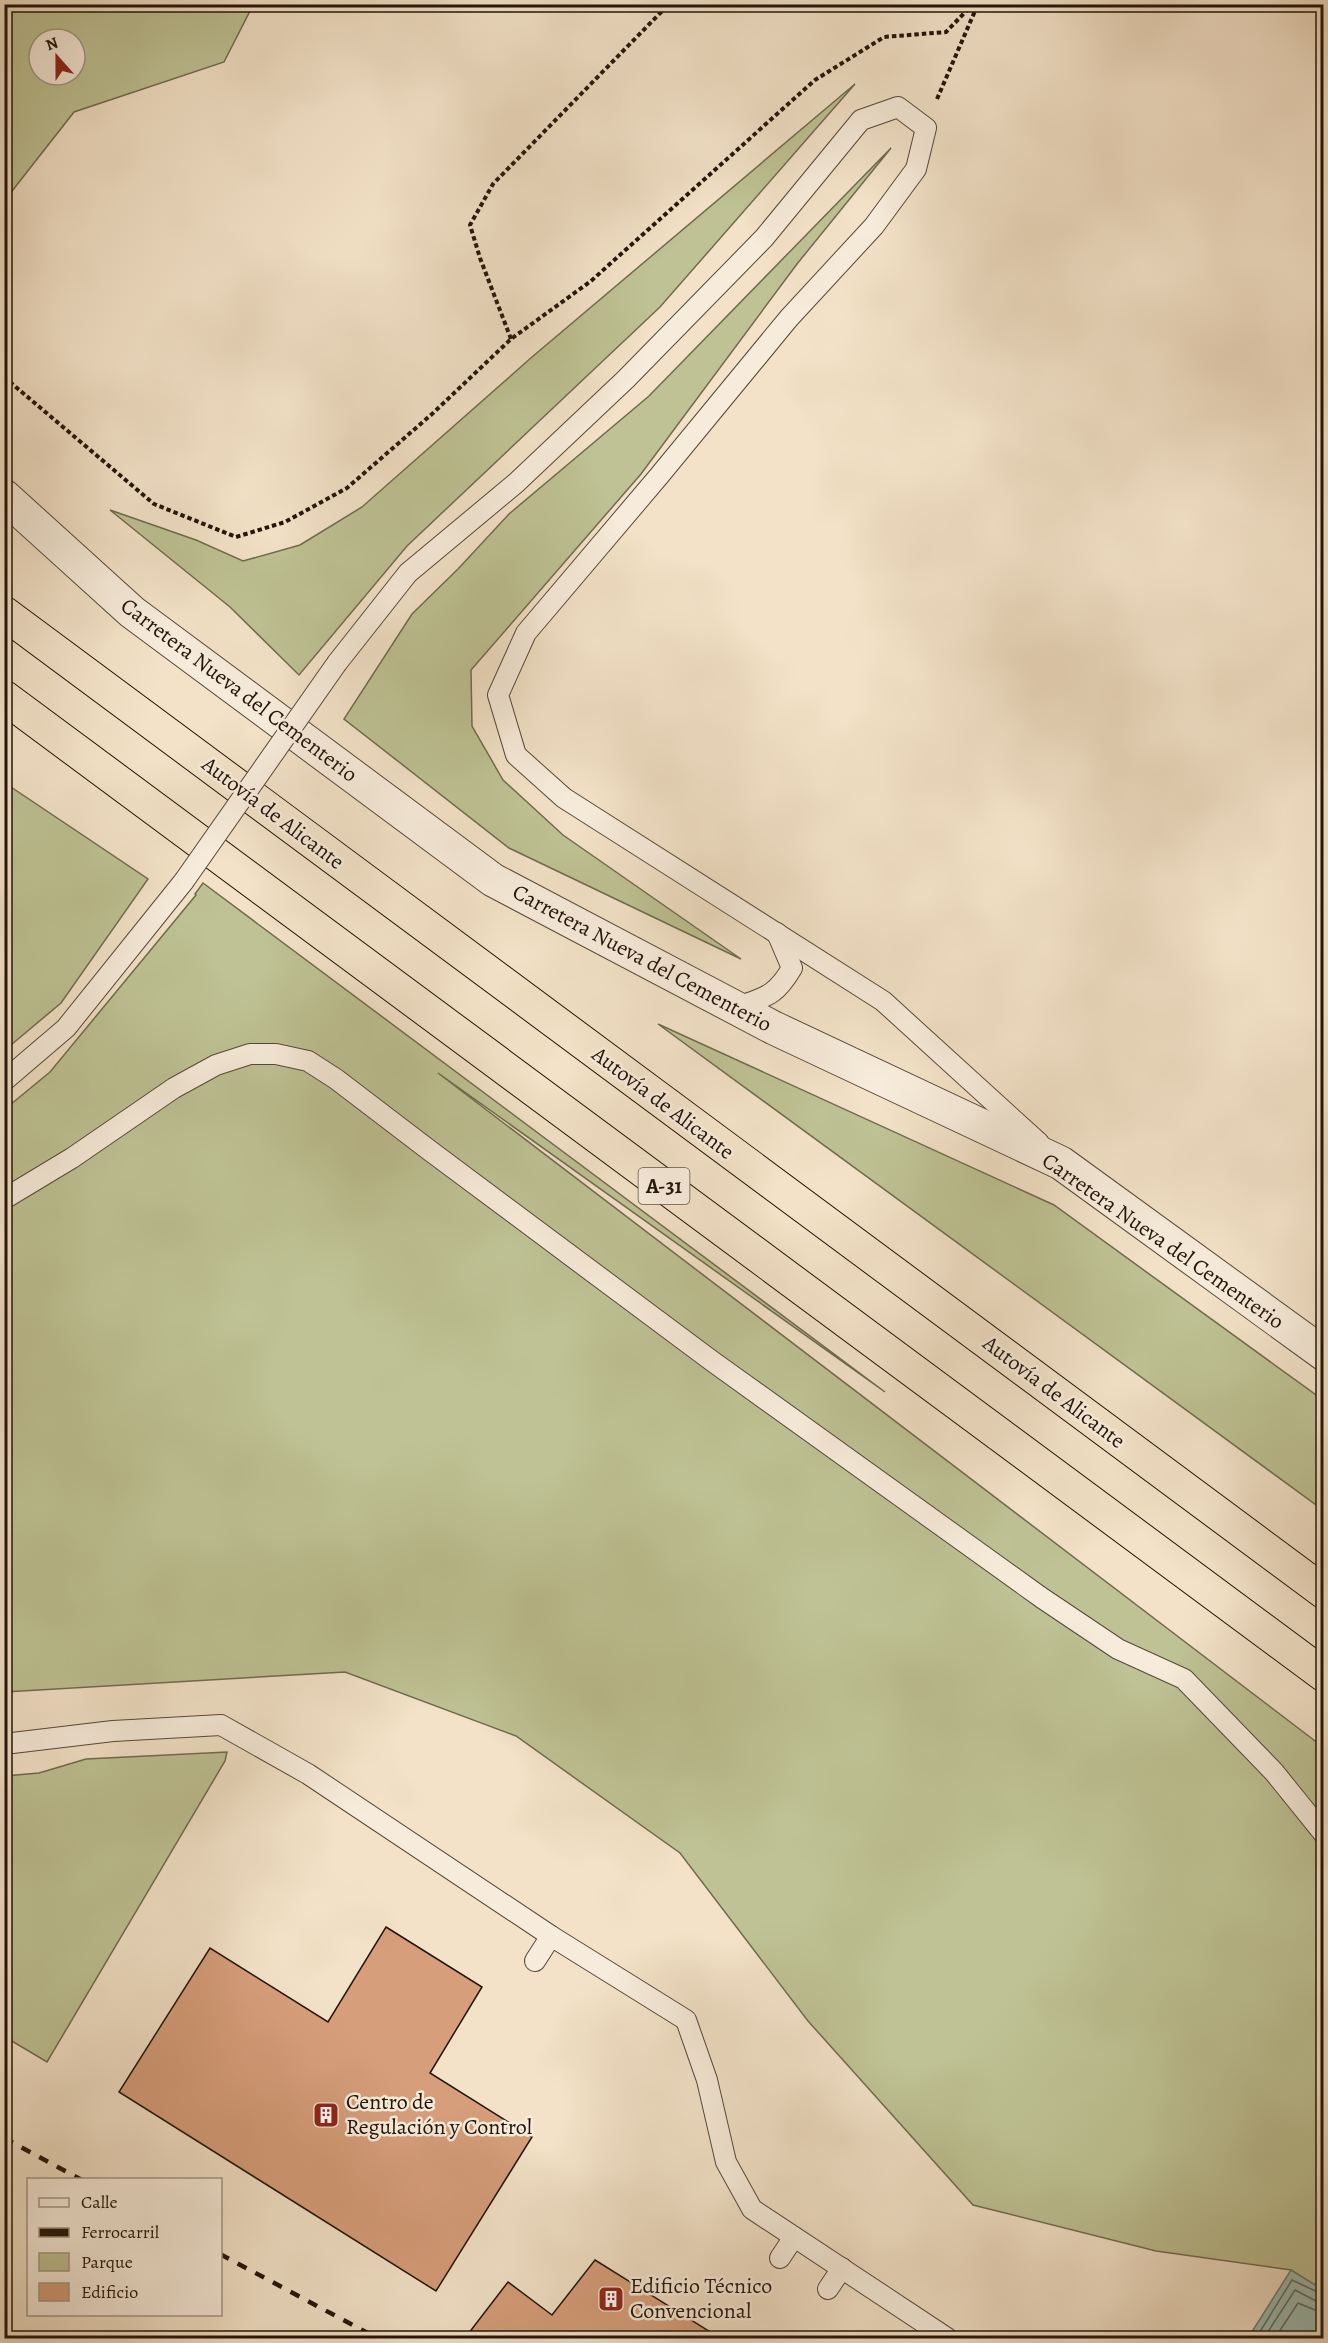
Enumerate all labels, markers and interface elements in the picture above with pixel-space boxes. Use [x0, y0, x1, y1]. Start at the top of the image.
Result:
north arrow [27, 27, 87, 87]
text: N [43, 31, 62, 56]
street label: Carretera Nueva del Cementerio [114, 591, 364, 789]
street label: Autovía de Alicante [195, 749, 350, 877]
street label: Carretera Nueva del Cementerio [507, 877, 777, 1039]
street label: Autovía de Alicante [585, 1039, 740, 1167]
street label: Carretera Nueva del Cementerio [1036, 1146, 1290, 1336]
road number: A-31 [638, 1168, 690, 1204]
street label: Autovía de Alicante [976, 1328, 1131, 1456]
place label: Centro de Regulación y Control [346, 2087, 532, 2142]
building icon: Centro de Regulación y Control [311, 2100, 341, 2130]
legend [27, 2178, 222, 2316]
text: Calle [81, 2190, 118, 2214]
text: Ferrocarril [81, 2220, 160, 2244]
text: Parque [81, 2250, 133, 2274]
place label: Edificio Técnico Convencional [630, 2271, 772, 2326]
text: Edificio [81, 2280, 138, 2304]
building icon: Edificio Técnico Convencional [596, 2284, 626, 2314]

